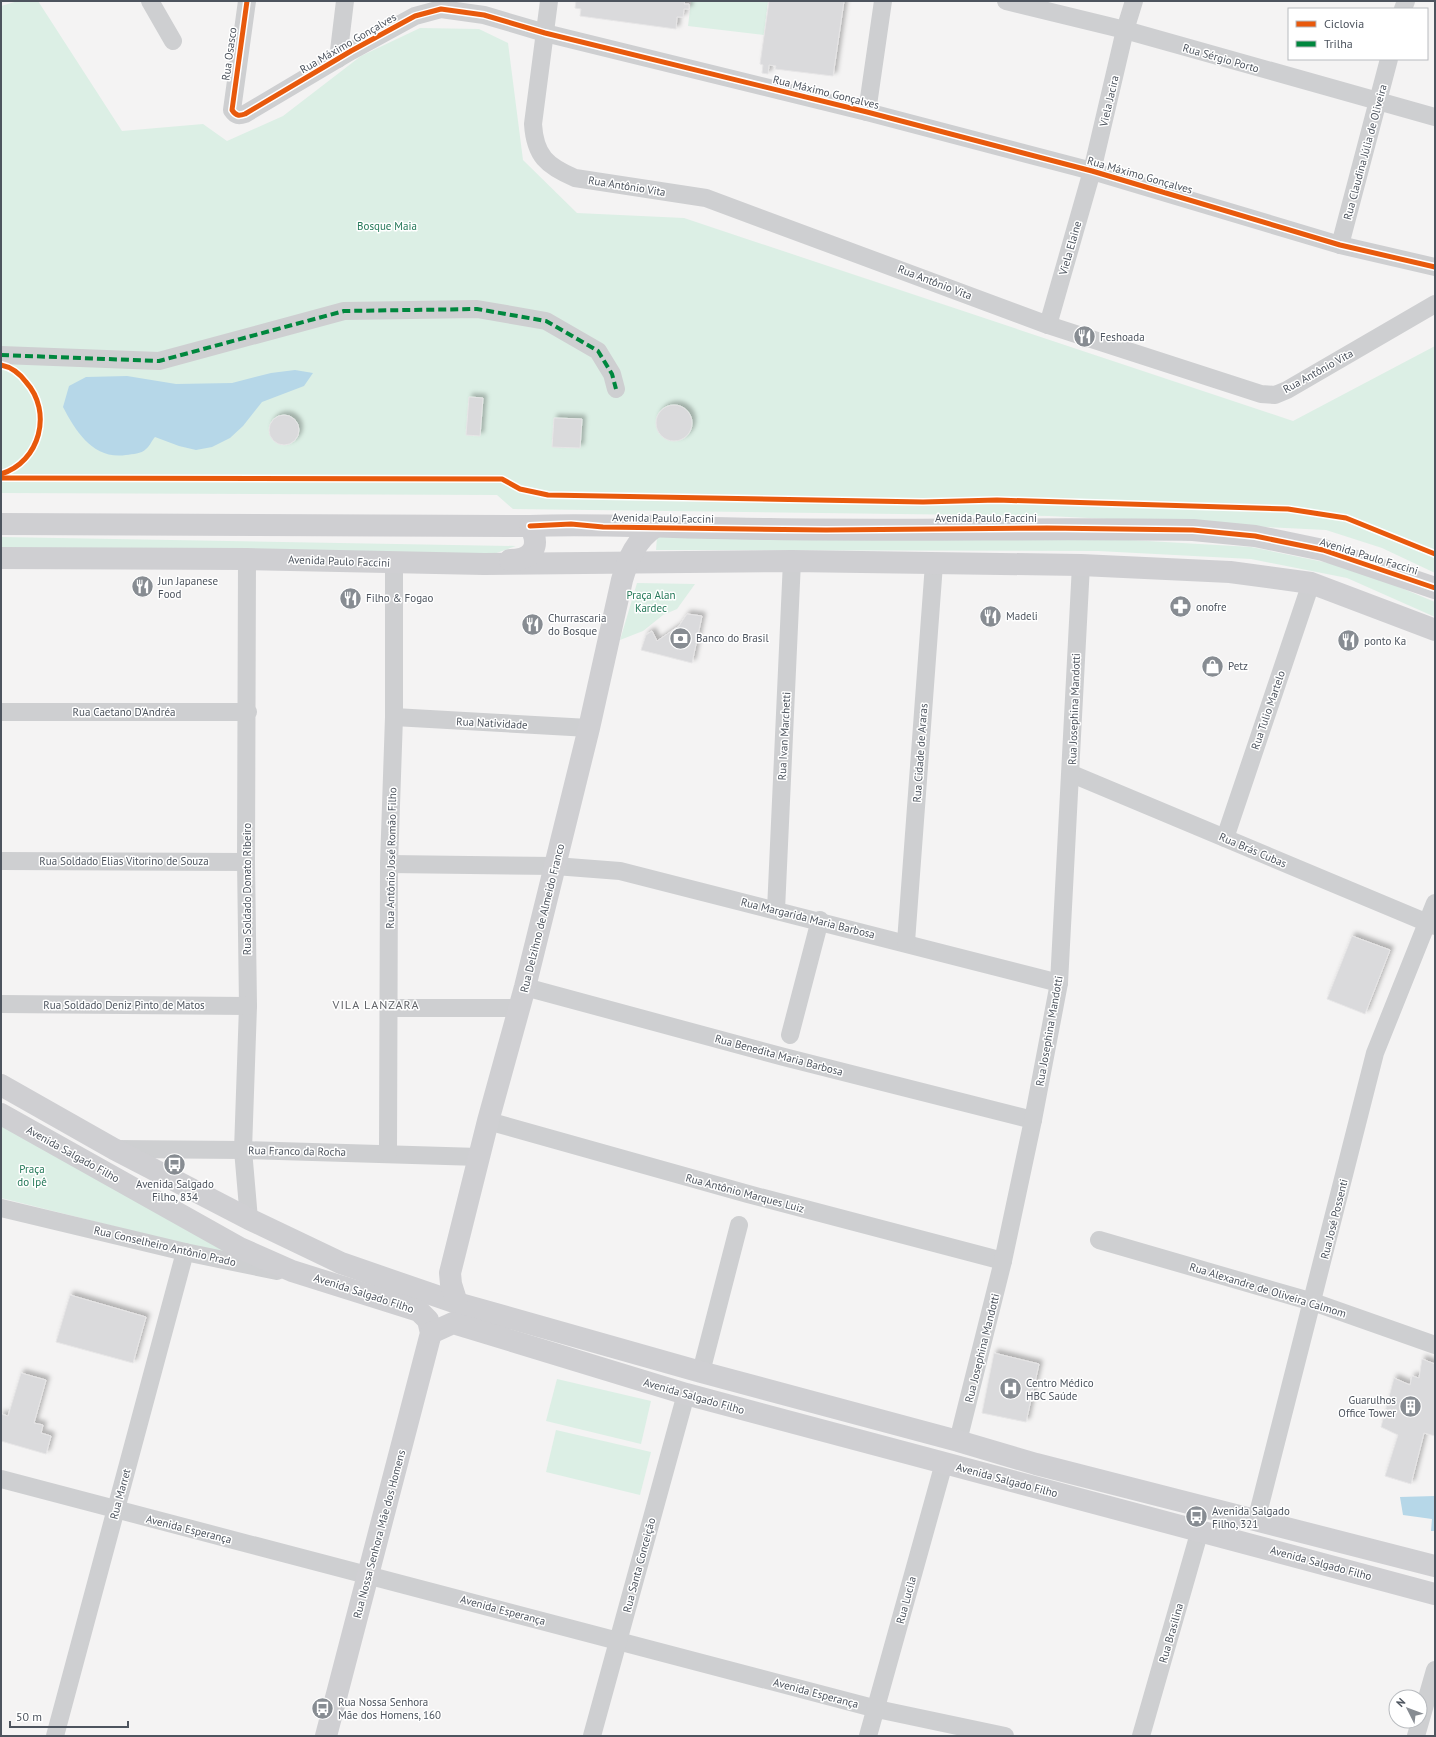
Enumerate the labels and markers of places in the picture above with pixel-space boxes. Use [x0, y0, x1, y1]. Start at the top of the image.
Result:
restaurant icon: Feshoada [1072, 324, 1098, 350]
place label: Feshoada [1100, 330, 1145, 344]
restaurant icon: Jun Japanese Food [130, 574, 156, 600]
place label: Jun Japanese Food [157, 574, 218, 601]
restaurant icon: Filho & Fogao [338, 585, 364, 611]
place label: Filho & Fogao [366, 591, 434, 605]
pharmacy icon: onofre [1168, 594, 1194, 620]
place label: onofre [1196, 600, 1227, 614]
restaurant icon: Madeli [978, 603, 1004, 629]
place label: Madeli [1006, 609, 1038, 623]
restaurant icon: Churrascaria do Bosque [519, 611, 545, 637]
place label: Churrascaria do Bosque [548, 611, 606, 638]
bank icon: Banco do Brasil [667, 625, 693, 651]
restaurant icon: ponto Ka [1336, 628, 1362, 654]
place label: Banco do Brasil [696, 631, 769, 645]
place label: ponto Ka [1364, 634, 1406, 648]
shop icon: Petz [1199, 653, 1225, 679]
place label: Petz [1228, 659, 1248, 673]
bus stop icon: Avenida Salgado Filho, 834 [162, 1151, 188, 1177]
place label: Avenida Salgado Filho, 834 [136, 1177, 214, 1204]
hospital icon: Centro Médico HBC Saúde [997, 1376, 1023, 1402]
place label: Centro Médico HBC Saúde [1026, 1376, 1094, 1403]
place label: Guarulhos Office Tower [1338, 1393, 1396, 1420]
building icon: Guarulhos Office Tower [1398, 1393, 1424, 1419]
bus stop icon: Avenida Salgado Filho, 321 [1184, 1504, 1210, 1530]
place label: Avenida Salgado Filho, 321 [1212, 1504, 1290, 1531]
bus stop icon: Rua Nossa Senhora Mãe dos Homens, 160 [310, 1695, 336, 1721]
place label: Rua Nossa Senhora Mãe dos Homens, 160 [338, 1695, 441, 1722]

